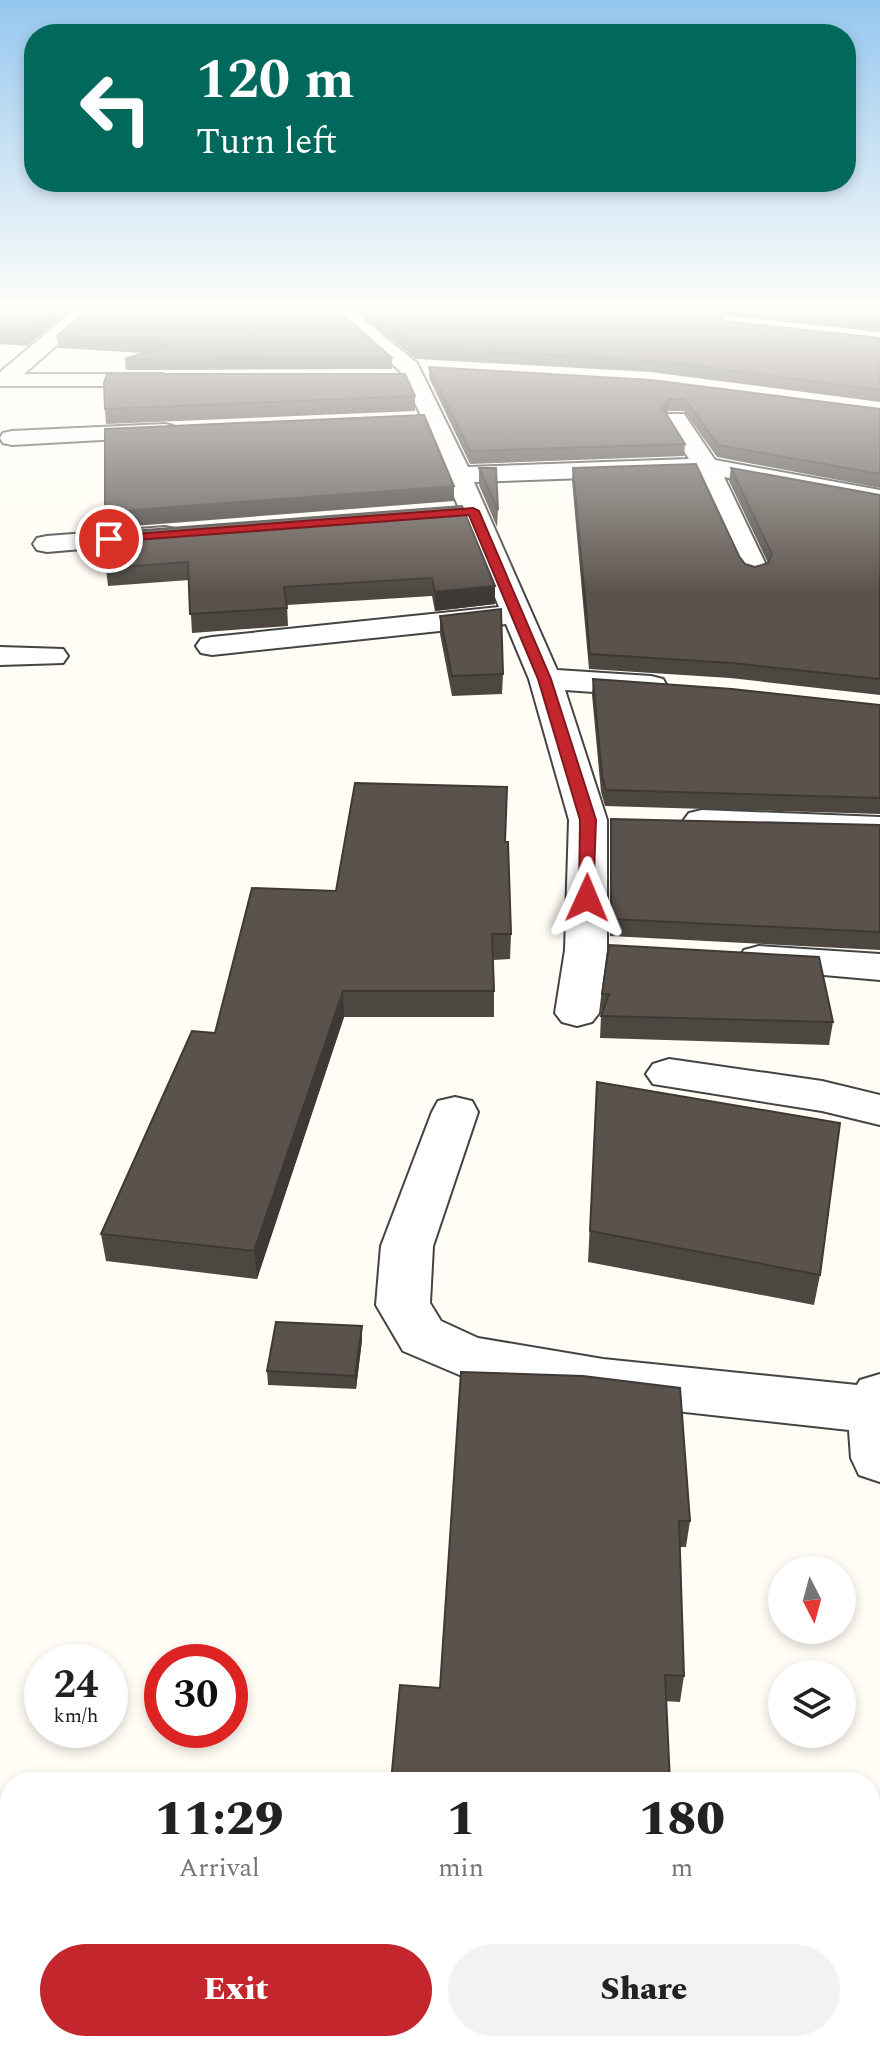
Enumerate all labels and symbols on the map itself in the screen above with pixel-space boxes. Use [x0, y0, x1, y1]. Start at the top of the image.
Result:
pin [75, 505, 143, 573]
position arrow [545, 856, 629, 940]
north arrow [768, 1556, 856, 1644]
speed limit sign: 30 [144, 1644, 248, 1748]

